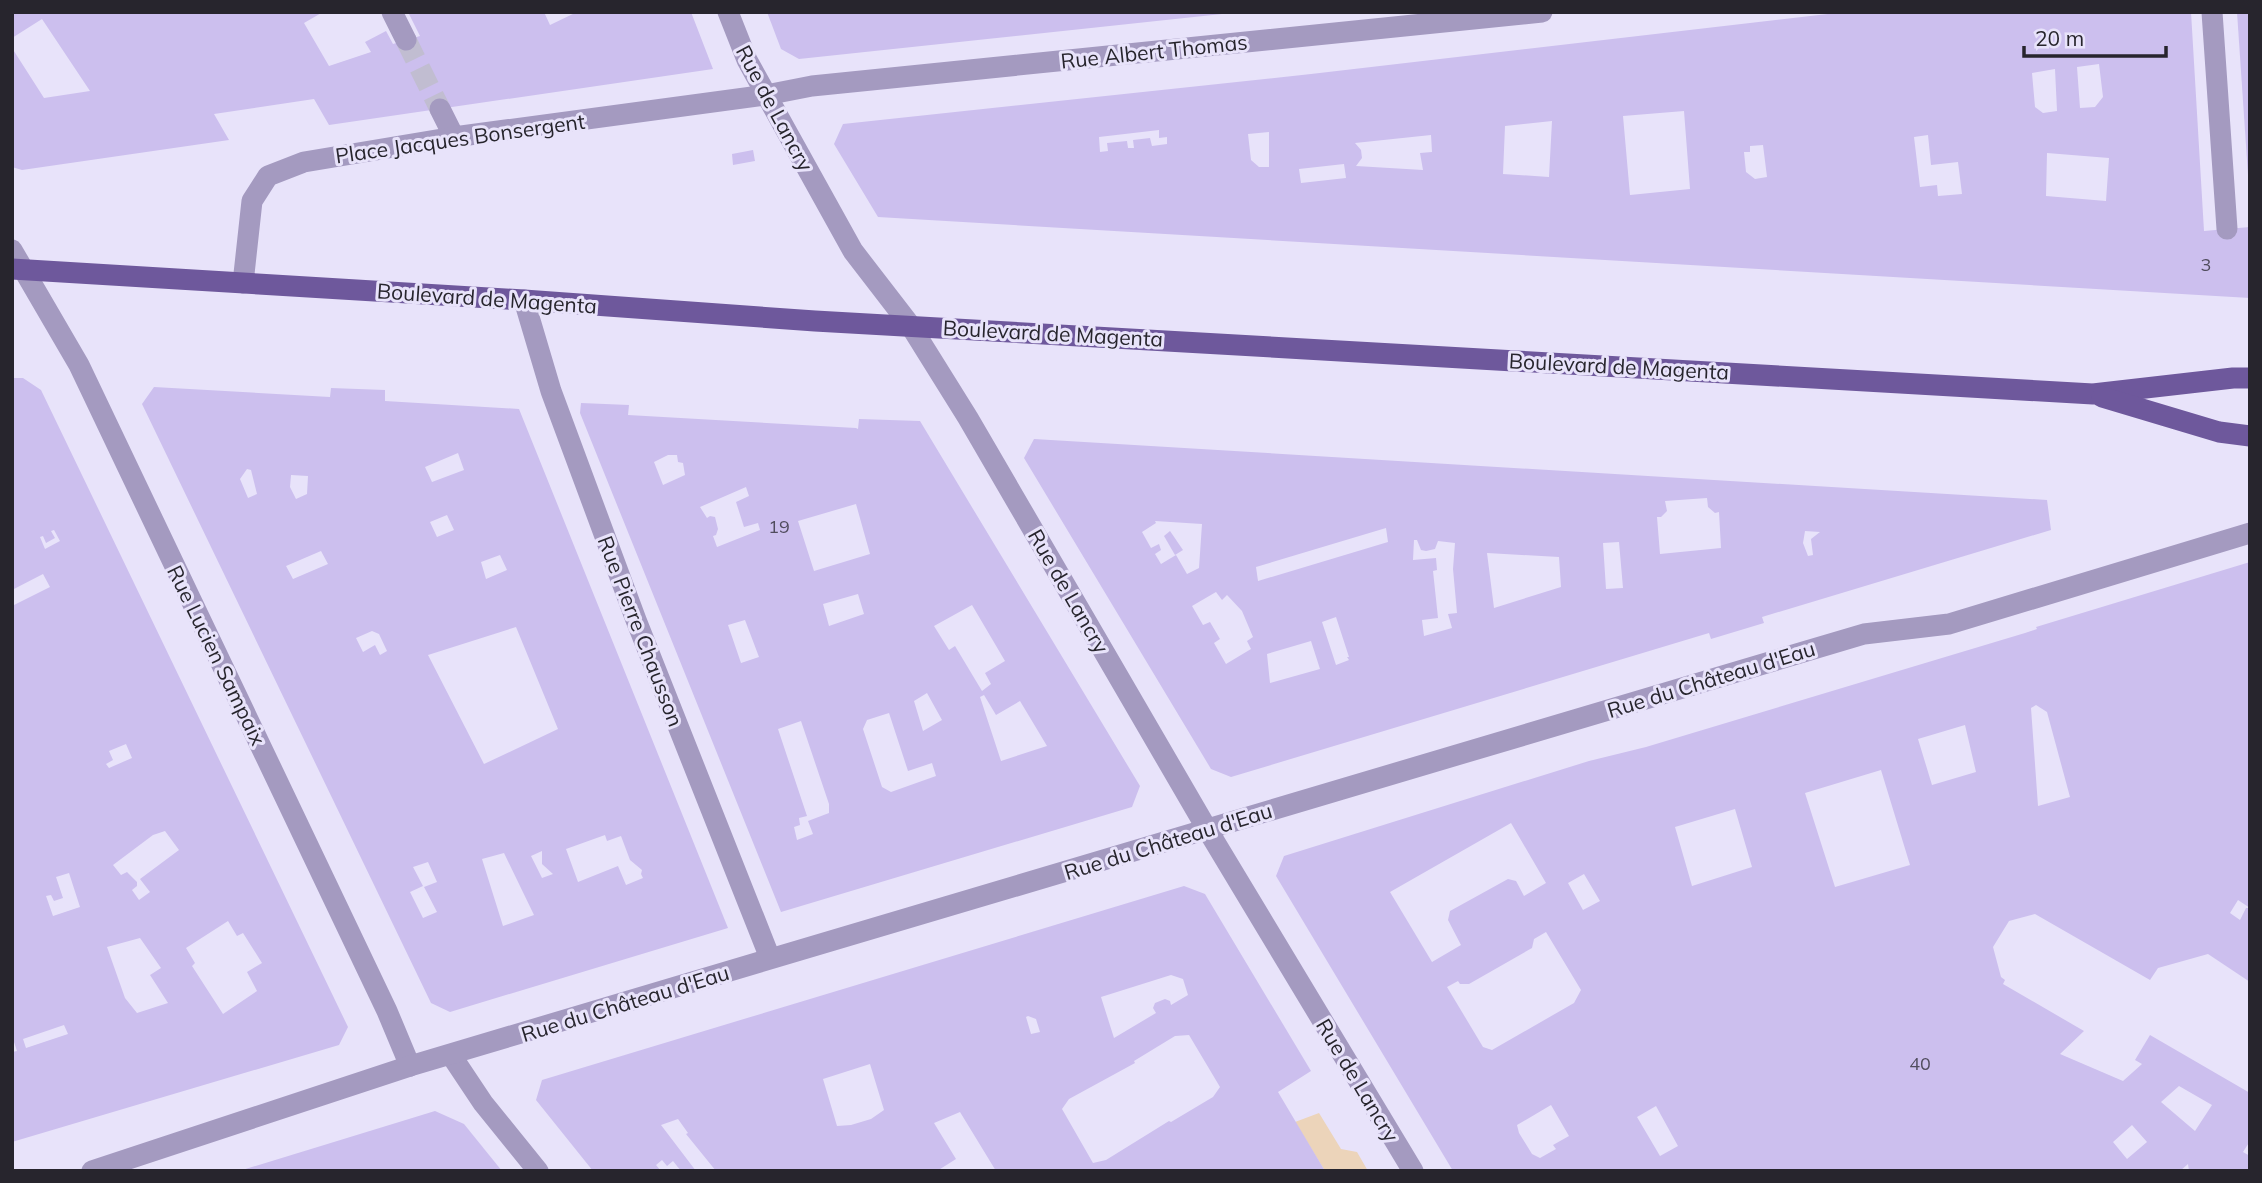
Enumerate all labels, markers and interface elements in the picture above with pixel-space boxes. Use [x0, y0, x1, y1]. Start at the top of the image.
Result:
scale bar [2024, 14, 2166, 58]
text: 20 m [2035, 25, 2084, 51]
street label: Rue Albert Thomas [1059, 28, 1249, 74]
street label: Rue de Lancry [731, 40, 819, 176]
street label: Place Jacques Bonsergent [334, 108, 586, 168]
house number: 3 [2201, 253, 2211, 276]
street label: Boulevard de Magenta [376, 277, 598, 319]
street label: Boulevard de Magenta [942, 314, 1164, 352]
street label: Boulevard de Magenta [1508, 347, 1730, 385]
house number: 19 [768, 515, 790, 538]
street label: Rue de Lancry [1023, 524, 1115, 658]
street label: Rue Pierre Chausson [593, 532, 689, 730]
street label: Rue Lucien Sampaix [162, 561, 272, 749]
street label: Rue du Château d'Eau [1604, 635, 1818, 723]
street label: Rue du Château d'Eau [1061, 797, 1275, 885]
street label: Rue du Château d'Eau [518, 959, 732, 1047]
street label: Rue de Lancry [1311, 1014, 1405, 1146]
house number: 40 [1909, 1052, 1931, 1075]

